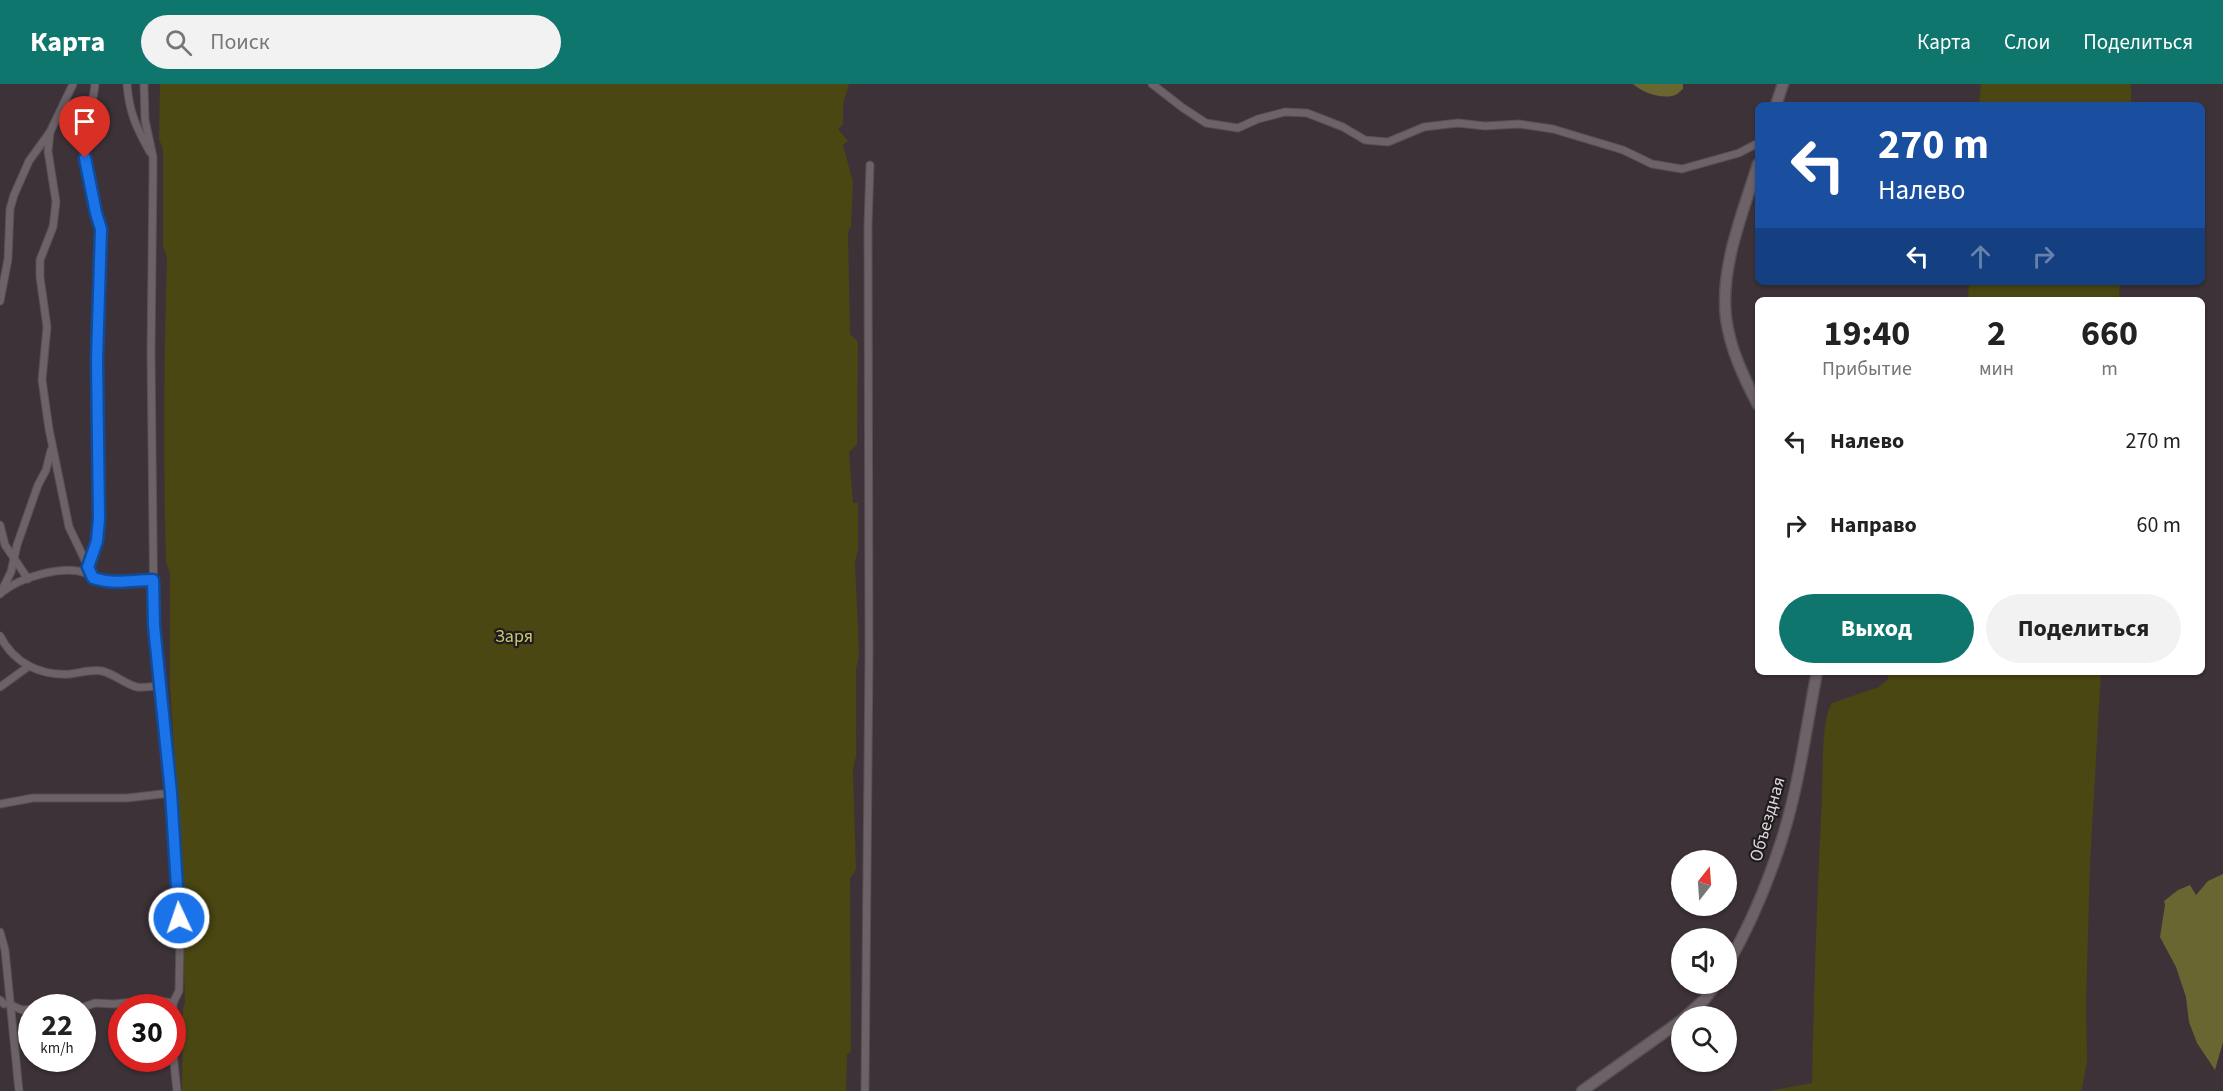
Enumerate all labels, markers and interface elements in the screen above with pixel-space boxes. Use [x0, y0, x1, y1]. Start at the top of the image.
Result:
search box [141, 15, 561, 69]
text: Карта [30, 22, 105, 62]
icon: search [162, 26, 195, 59]
text: Поиск [210, 26, 270, 58]
text: Карта [1917, 27, 1971, 57]
text: Слои [2004, 27, 2050, 57]
text: Поделиться [2083, 27, 2193, 57]
pin [59, 96, 110, 158]
icon: arrive [68, 105, 101, 138]
text: 270 m [1878, 115, 1989, 175]
icon: left [1779, 126, 1857, 204]
text: Налево [1878, 171, 1965, 210]
icon: left [1901, 240, 1934, 273]
icon: ahead [1964, 240, 1997, 273]
icon: right [2027, 240, 2060, 273]
text: 19:40 [1824, 308, 1910, 359]
text: 2 [1987, 308, 2006, 359]
text: 660 [2081, 308, 2138, 359]
text: Прибытие [1822, 355, 1912, 383]
text: мин [1979, 355, 2014, 383]
text: m [2101, 355, 2118, 383]
icon: left [1779, 425, 1812, 458]
text: Налево [1830, 425, 1904, 457]
text: 270 m [2126, 425, 2181, 457]
icon: right [1779, 509, 1812, 542]
text: Направо [1830, 509, 1917, 541]
text: 60 m [2136, 509, 2181, 541]
button: Выход [1779, 594, 1974, 663]
button: Поделиться [1986, 594, 2181, 663]
park label: Заря [495, 624, 533, 649]
street label: Объездная [1743, 774, 1791, 864]
north arrow [1671, 850, 1737, 916]
map controls [1671, 850, 1737, 1072]
position arrow [147, 886, 211, 950]
button: sound [1671, 928, 1737, 994]
speed limit sign: 30 [108, 994, 186, 1072]
text: 22 [41, 1004, 73, 1047]
button: search [1671, 1006, 1737, 1072]
text: km/h [40, 1038, 74, 1059]

